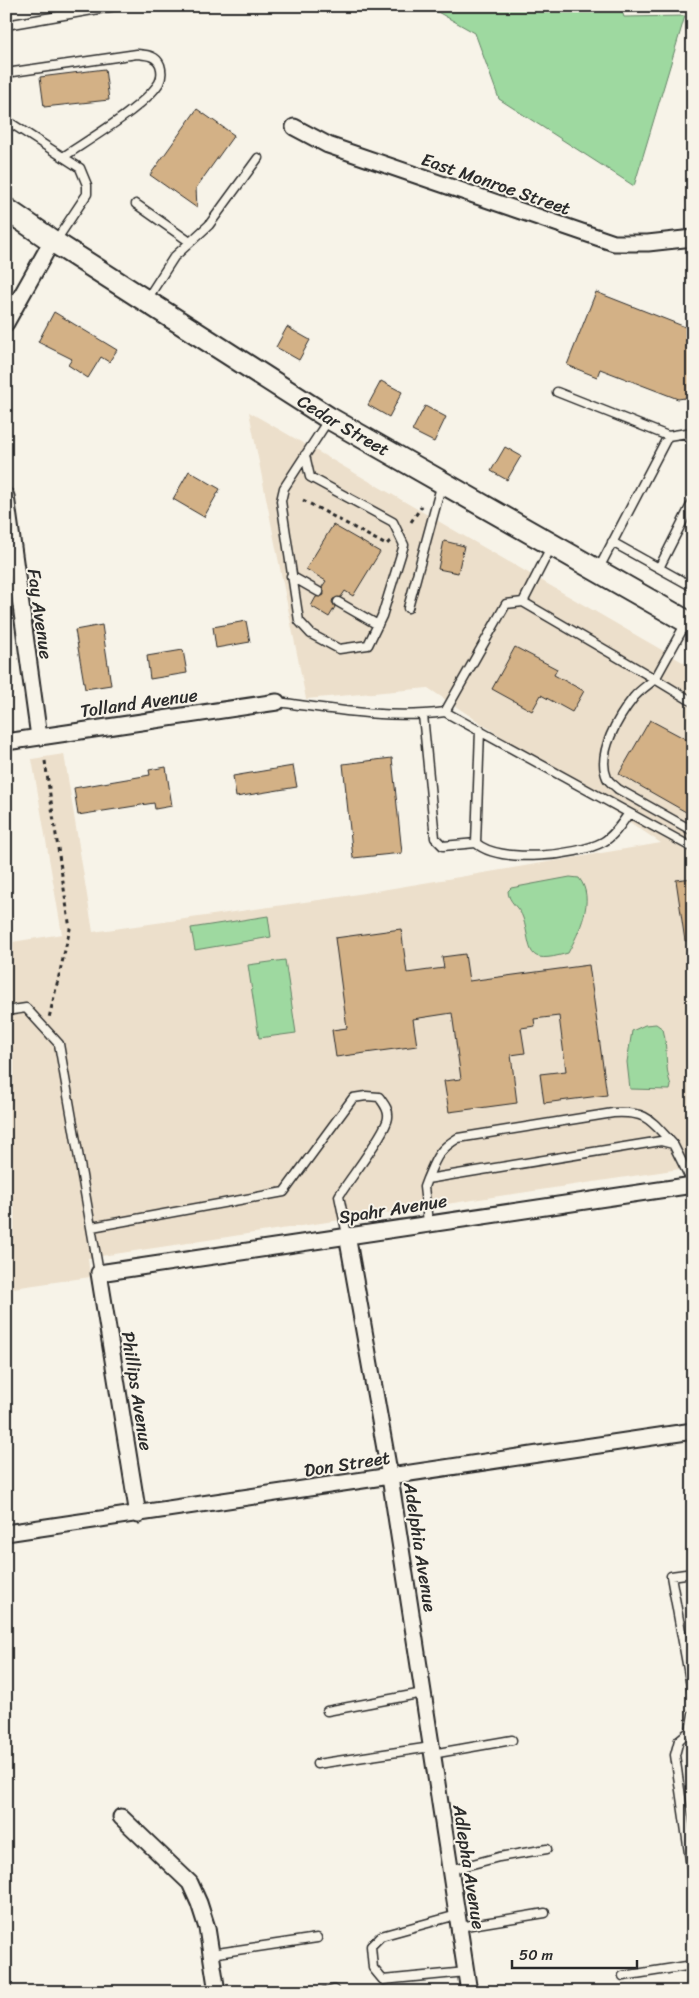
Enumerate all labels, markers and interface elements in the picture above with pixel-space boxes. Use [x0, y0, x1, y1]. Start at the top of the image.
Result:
street label: East Monroe Street [417, 143, 575, 225]
street label: Cedar Street [291, 386, 396, 465]
street label: Fay Avenue [18, 567, 62, 661]
street label: Tolland Avenue [78, 679, 200, 727]
street label: Spahr Avenue [336, 1185, 450, 1233]
street label: Phillips Avenue [112, 1329, 162, 1453]
street label: Don Street [302, 1441, 392, 1487]
street label: Adelphia Avenue [394, 1479, 446, 1614]
street label: Adlepha Avenue [443, 1801, 495, 1932]
scale bar [512, 1938, 636, 1970]
text: 50 m [519, 1942, 554, 1968]

